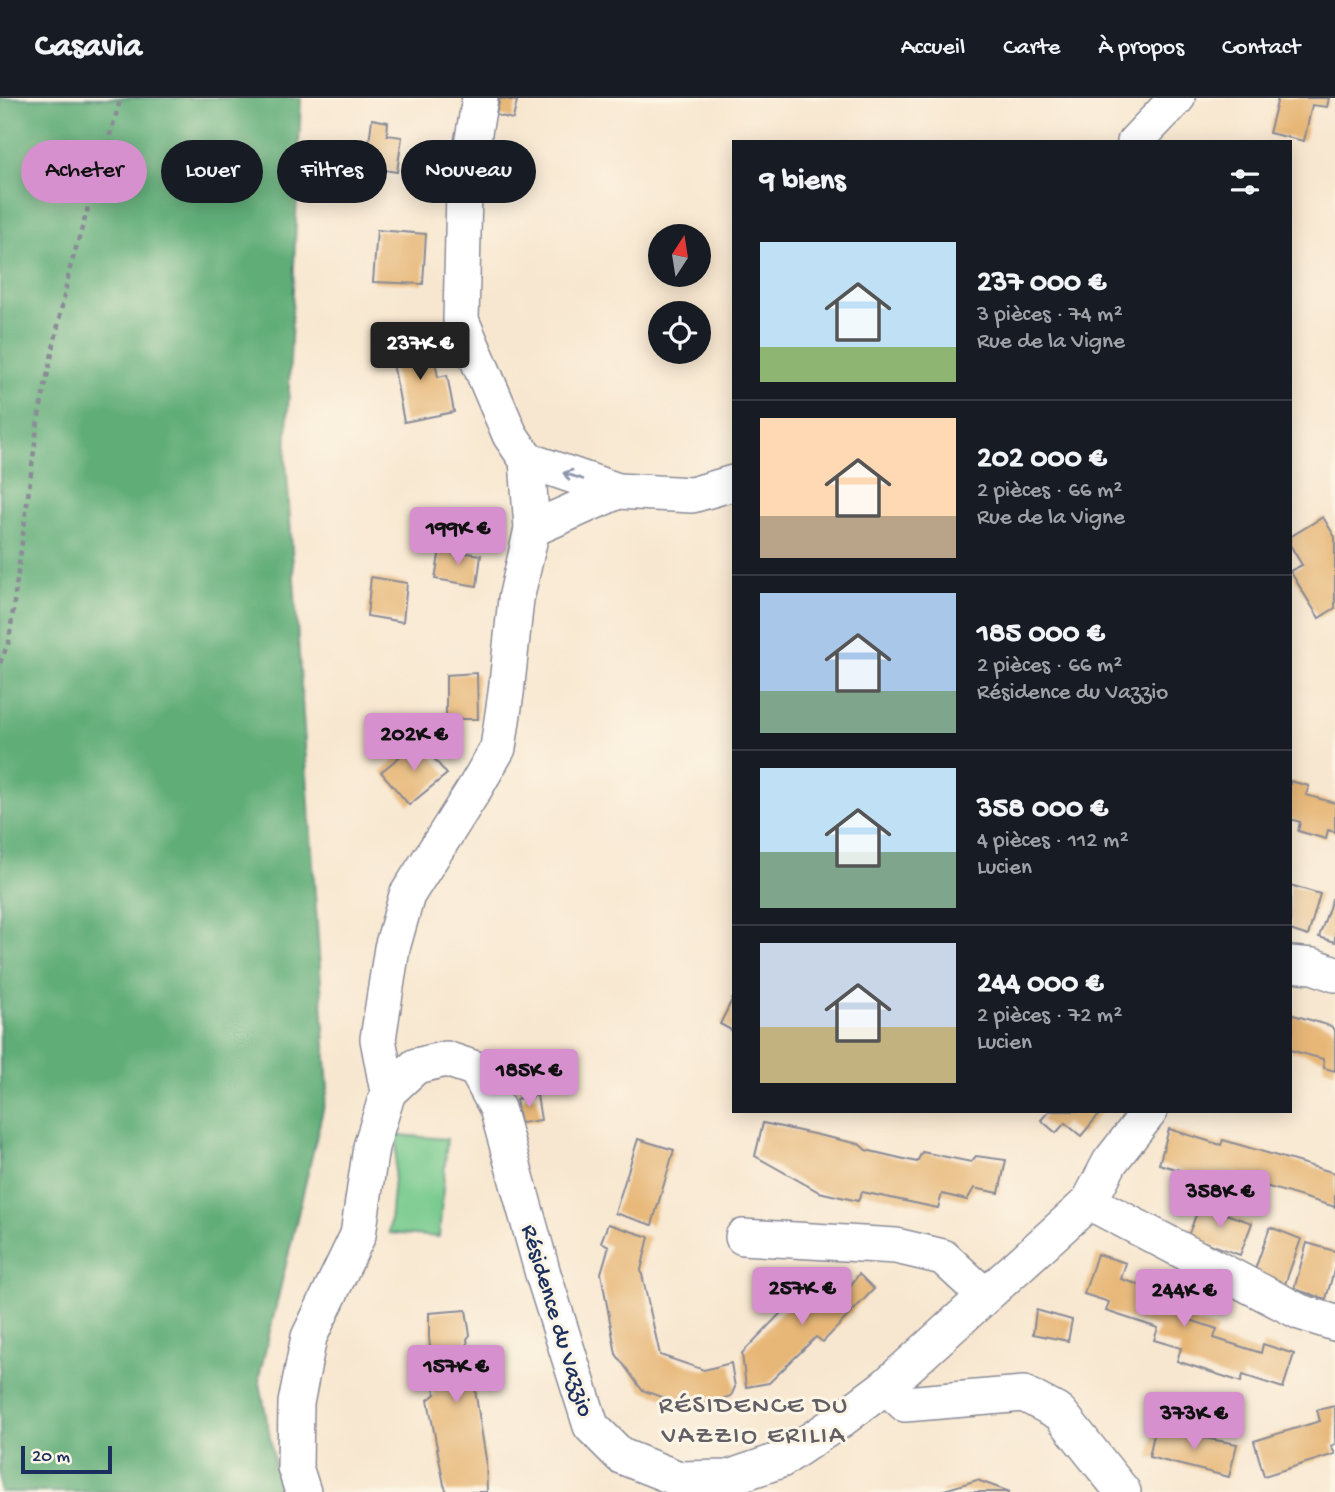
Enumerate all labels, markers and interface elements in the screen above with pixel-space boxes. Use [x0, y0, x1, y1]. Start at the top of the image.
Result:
text: Casavia [35, 29, 142, 67]
text: Accueil [901, 34, 965, 63]
text: Carte [1003, 34, 1060, 63]
text: À propos [1098, 34, 1184, 63]
text: Contact [1222, 34, 1300, 63]
chip: Acheter [21, 140, 147, 203]
chip: Louer [161, 140, 263, 203]
chip: Filtres [277, 140, 387, 203]
chip: Nouveau [401, 140, 536, 203]
icon: filters [1226, 163, 1264, 201]
text: 9 biens [760, 165, 845, 200]
north arrow [648, 224, 710, 287]
map controls [648, 224, 711, 364]
text: 237 000 € [977, 267, 1106, 302]
icon: home [816, 270, 900, 354]
button: locate [648, 301, 711, 364]
text: 3 pièces · 74 m² [977, 302, 1123, 329]
pin: 237K € [363, 322, 477, 382]
text: Rue de la Vigne [977, 329, 1125, 356]
text: 237K € [387, 331, 453, 358]
text: 202 000 € [977, 443, 1107, 478]
icon: home [816, 446, 900, 530]
one-way arrow [562, 468, 584, 481]
text: 2 pièces · 66 m² [977, 478, 1122, 505]
text: Rue de la Vigne [977, 505, 1125, 532]
pin: 199K € [401, 508, 515, 567]
text: 199K € [426, 516, 490, 543]
text: 185 000 € [977, 618, 1105, 653]
icon: home [816, 621, 900, 705]
text: 2 pièces · 66 m² [977, 653, 1122, 680]
text: Résidence du Vazzio [977, 680, 1168, 707]
pin: 202K € [357, 714, 471, 773]
text: 202K € [380, 722, 448, 749]
text: 358 000 € [977, 793, 1108, 828]
icon: home [816, 796, 900, 880]
text: 4 pièces · 112 m² [977, 828, 1129, 855]
text: Lucien [977, 855, 1032, 882]
text: 244 000 € [977, 968, 1103, 1003]
icon: home [816, 971, 900, 1055]
text: 2 pièces · 72 m² [977, 1003, 1122, 1030]
text: Lucien [977, 1030, 1032, 1057]
pin: 185K € [472, 1049, 586, 1109]
text: 185K € [496, 1058, 562, 1085]
pin: 358K € [1163, 1170, 1277, 1230]
text: 358K € [1186, 1179, 1254, 1206]
street label: Résidence du Vazzio [513, 1221, 599, 1421]
pin: 257K € [745, 1268, 859, 1327]
pin: 244K € [1127, 1270, 1241, 1329]
text: 257K € [768, 1276, 836, 1303]
text: 244K € [1152, 1278, 1216, 1305]
pin: 157K € [399, 1346, 513, 1405]
text: 157K € [423, 1354, 489, 1381]
district label: RÉSIDENCE DU VAZZIO ERILIA [659, 1392, 849, 1453]
pin: 373K € [1137, 1392, 1251, 1452]
text: 373K € [1160, 1401, 1228, 1428]
scale bar [21, 1443, 112, 1475]
text: 20 m [32, 1446, 70, 1469]

